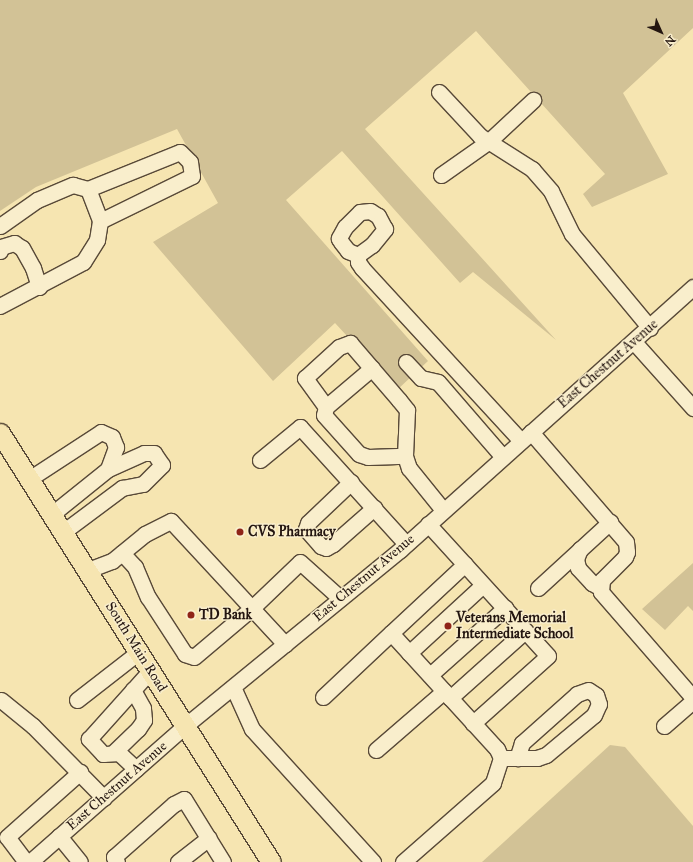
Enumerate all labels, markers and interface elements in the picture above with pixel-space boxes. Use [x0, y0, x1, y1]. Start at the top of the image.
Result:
north arrow [641, 12, 681, 52]
text: N [662, 33, 678, 49]
street label: East Chestnut Avenue [555, 316, 661, 412]
place label: CVS Pharmacy [248, 524, 335, 540]
marker: CVS Pharmacy [235, 527, 245, 537]
street label: East Chestnut Avenue [310, 531, 418, 625]
street label: South Main Road [102, 599, 170, 695]
place label: TD Bank [199, 607, 252, 623]
marker: TD Bank [186, 610, 196, 620]
place label: Veterans Memorial Intermediate School [456, 610, 573, 642]
marker: Veterans Memorial Intermediate School [443, 621, 453, 631]
street label: East Chestnut Avenue [64, 738, 170, 834]

